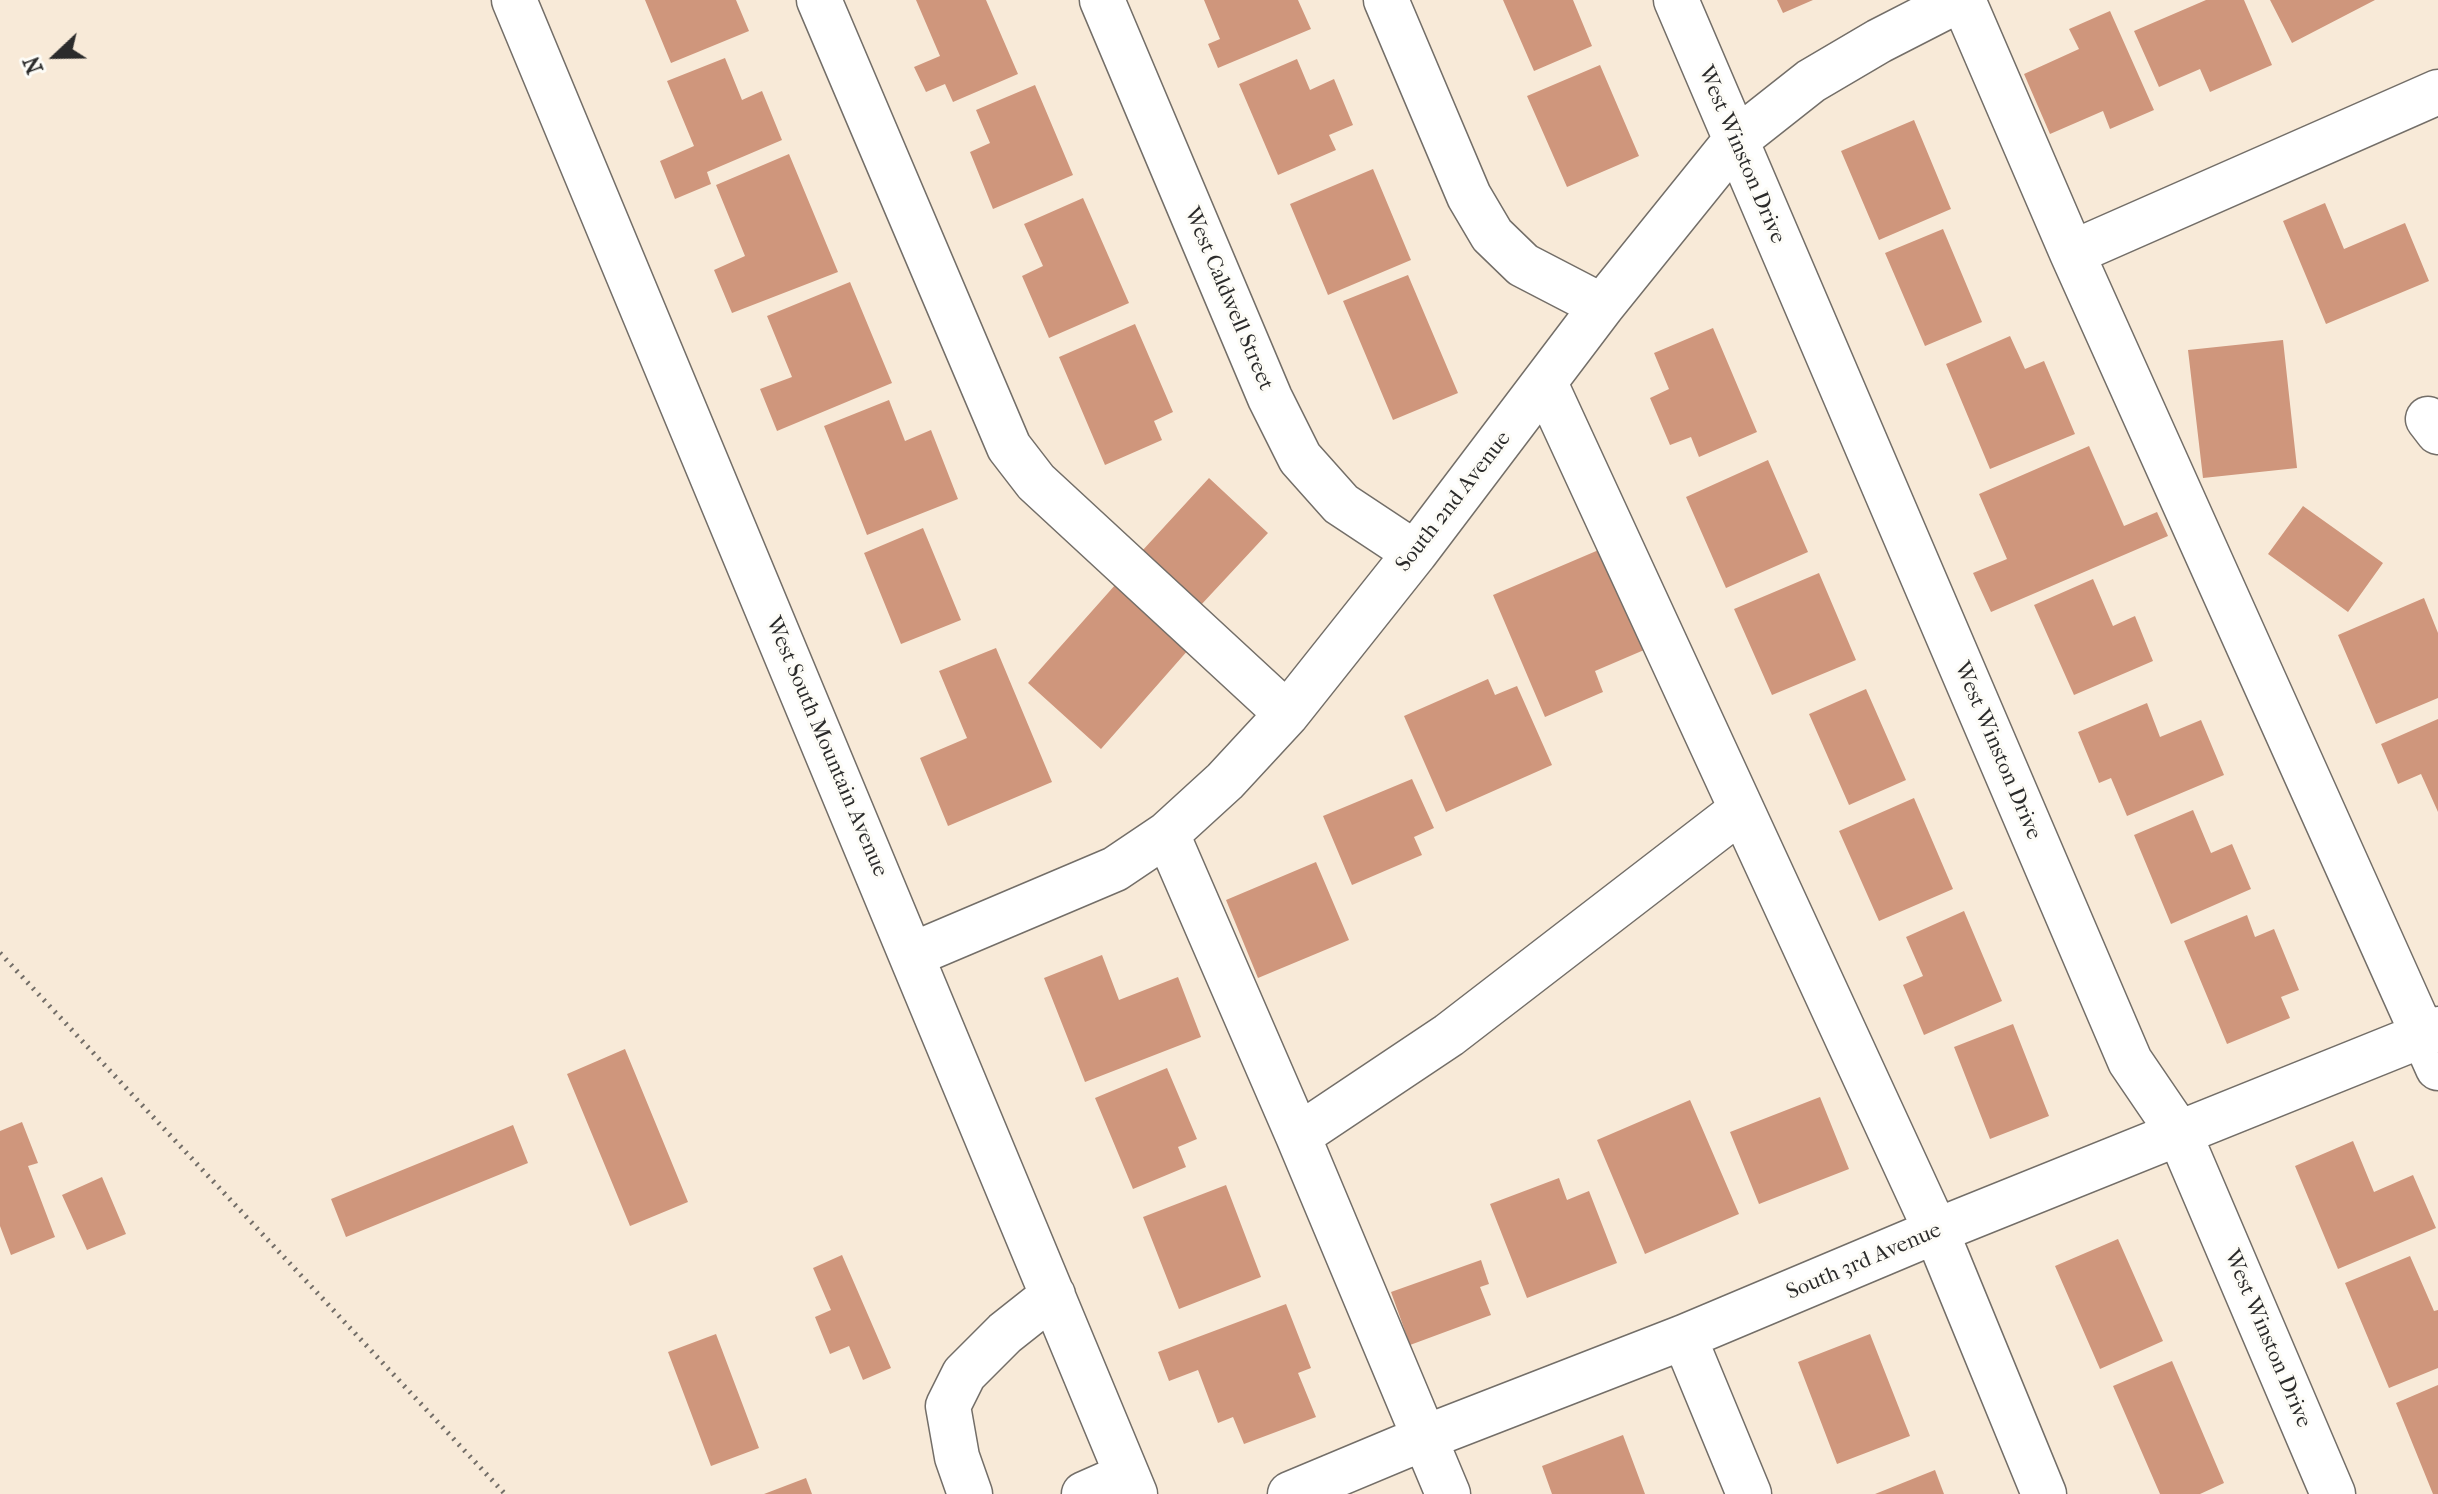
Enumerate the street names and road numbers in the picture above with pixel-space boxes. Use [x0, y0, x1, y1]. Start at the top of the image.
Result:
street label: West Winston Drive [1692, 62, 1790, 248]
street label: West Caldwell Street [1178, 204, 1278, 394]
street label: South 2nd Avenue [1391, 426, 1517, 578]
street label: West South Mountain Avenue [759, 613, 893, 881]
street label: West Winston Drive [1948, 658, 2046, 844]
street label: South 3rd Avenue [1783, 1218, 1945, 1306]
street label: West Winston Drive [2218, 1246, 2316, 1432]

